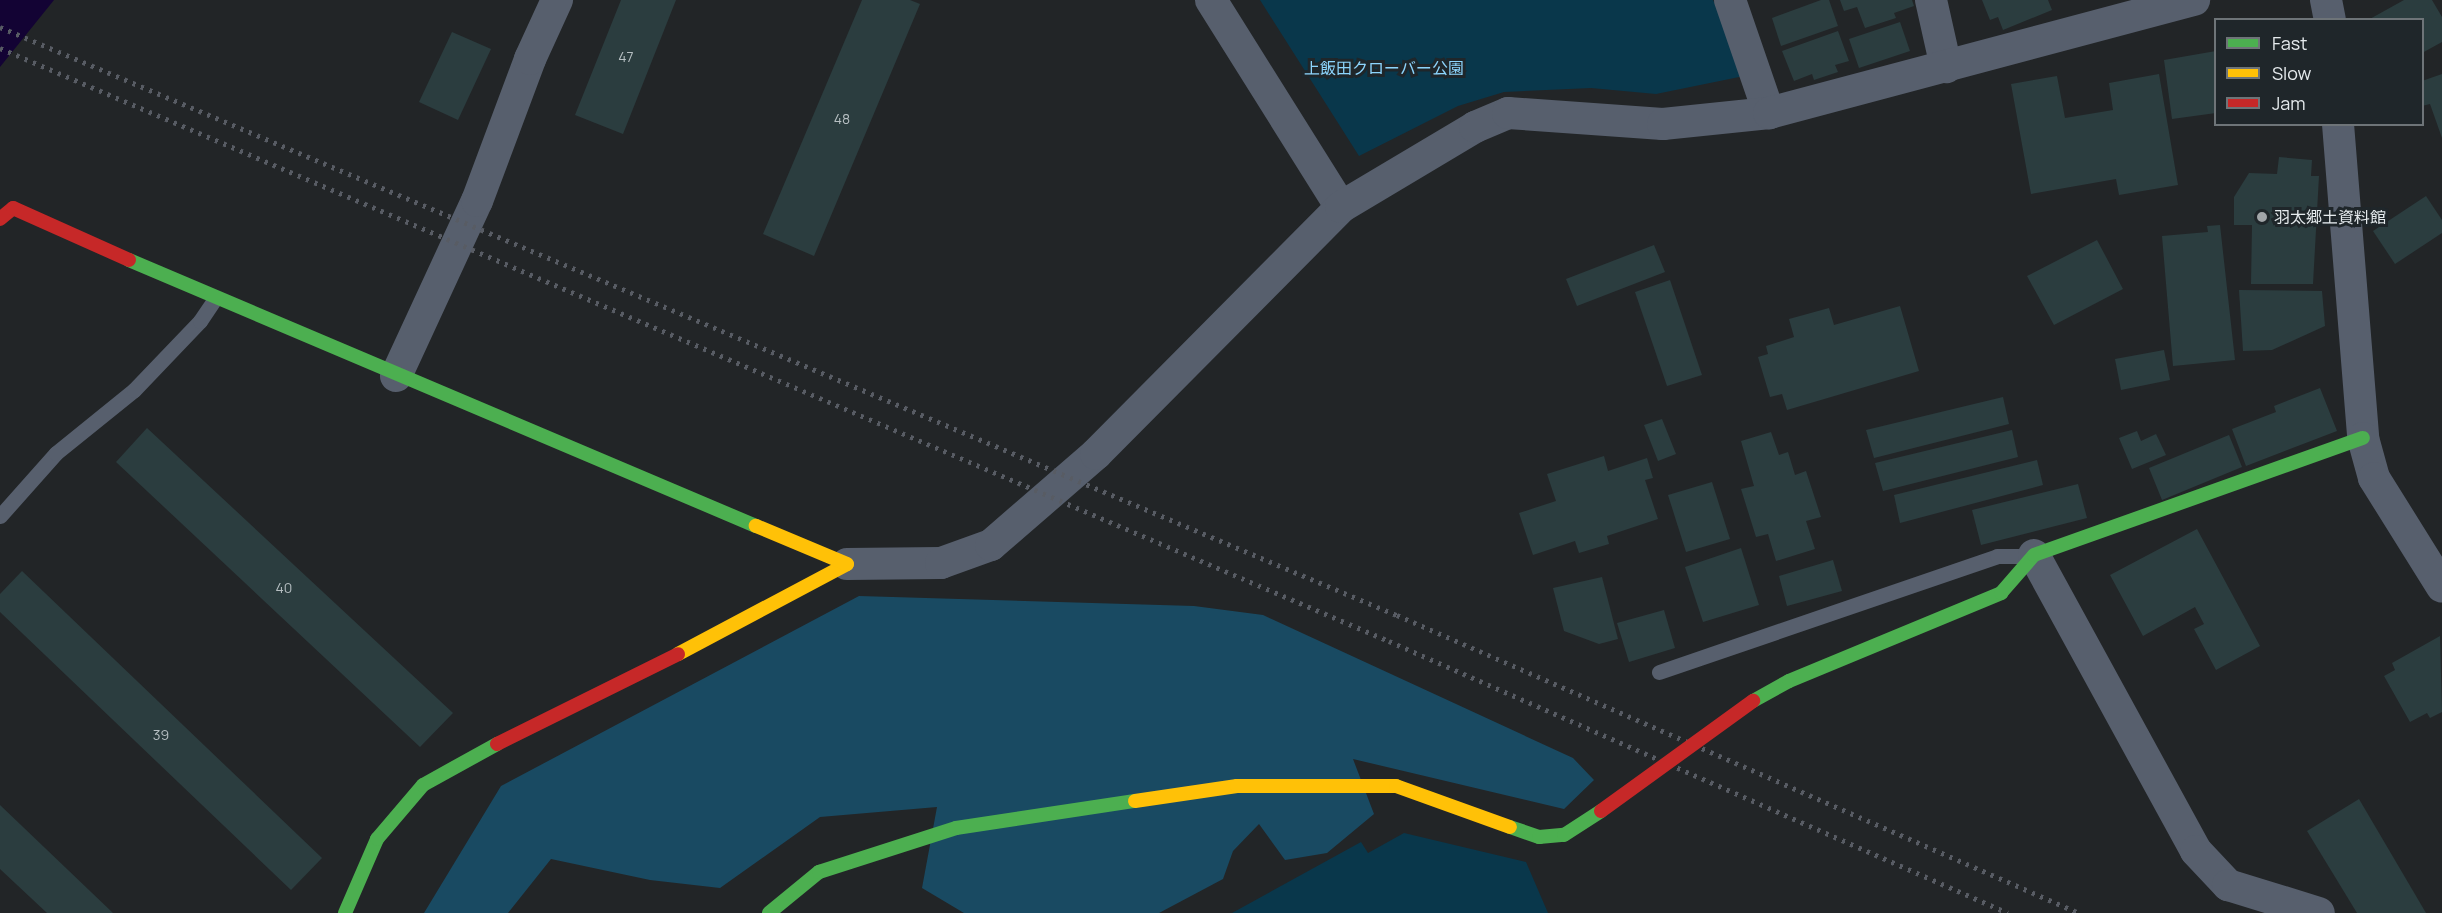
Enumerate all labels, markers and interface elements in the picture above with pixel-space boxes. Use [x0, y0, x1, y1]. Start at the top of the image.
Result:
legend [2214, 18, 2424, 126]
text: Fast [2272, 31, 2307, 55]
house number: 47 [618, 49, 634, 65]
park label: 上飯田クローバー公園 [1304, 58, 1464, 78]
text: Slow [2272, 61, 2311, 85]
text: Jam [2272, 91, 2306, 115]
house number: 48 [834, 111, 850, 127]
place label: 羽太郷土資料館 [2274, 207, 2386, 227]
marker: 羽太郷土資料館 [2255, 210, 2269, 224]
house number: 40 [276, 580, 292, 596]
house number: 39 [153, 727, 169, 743]

